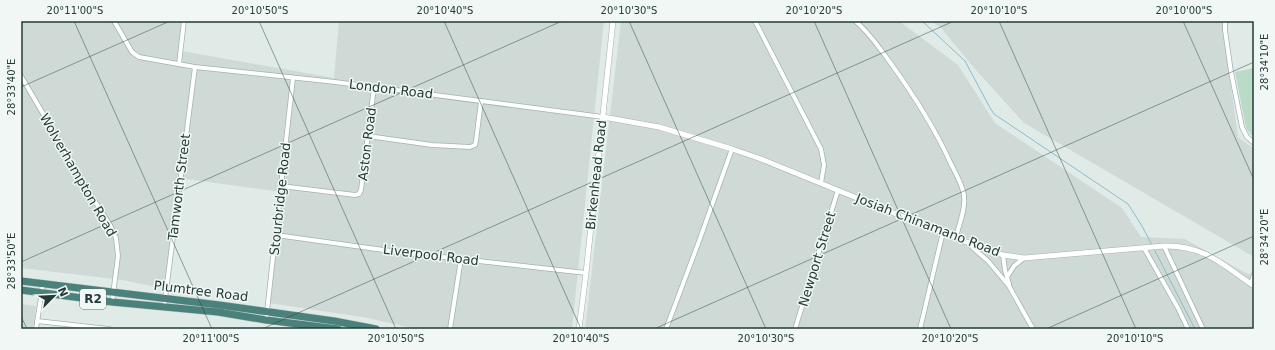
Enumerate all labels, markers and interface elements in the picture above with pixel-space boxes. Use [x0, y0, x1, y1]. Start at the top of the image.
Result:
text: 20°11'00"S [47, 5, 103, 16]
text: 20°10'50"S [232, 5, 288, 16]
text: 20°10'40"S [417, 5, 473, 16]
text: 20°10'30"S [601, 5, 657, 16]
text: 20°10'20"S [786, 5, 842, 16]
text: 20°10'10"S [971, 5, 1027, 16]
text: 20°10'00"S [1156, 5, 1212, 16]
text: 28°34'10"E [1259, 34, 1270, 90]
text: 28°33'40"E [6, 59, 17, 115]
street label: London Road [348, 76, 434, 102]
street label: Aston Road [355, 107, 379, 181]
street label: Wolverhampton Road [37, 111, 119, 239]
street label: Birkenhead Road [583, 119, 609, 231]
street label: Tamworth Street [165, 133, 193, 242]
street label: Stourbridge Road [267, 142, 293, 256]
street label: Josiah Chinamano Road [853, 190, 1002, 259]
text: 28°34'20"E [1259, 209, 1270, 265]
street label: Newport Street [795, 210, 839, 308]
text: 28°33'50"E [6, 233, 17, 289]
street label: Liverpool Road [382, 242, 480, 268]
north arrow [34, 276, 74, 316]
street label: Plumtree Road [153, 278, 249, 304]
text: N [55, 285, 70, 299]
road number: R2 [80, 289, 106, 309]
text: 20°11'00"S [183, 333, 239, 344]
text: 20°10'50"S [368, 333, 424, 344]
text: 20°10'40"S [553, 333, 609, 344]
text: 20°10'30"S [738, 333, 794, 344]
text: 20°10'20"S [922, 333, 978, 344]
text: 20°10'10"S [1107, 333, 1163, 344]

